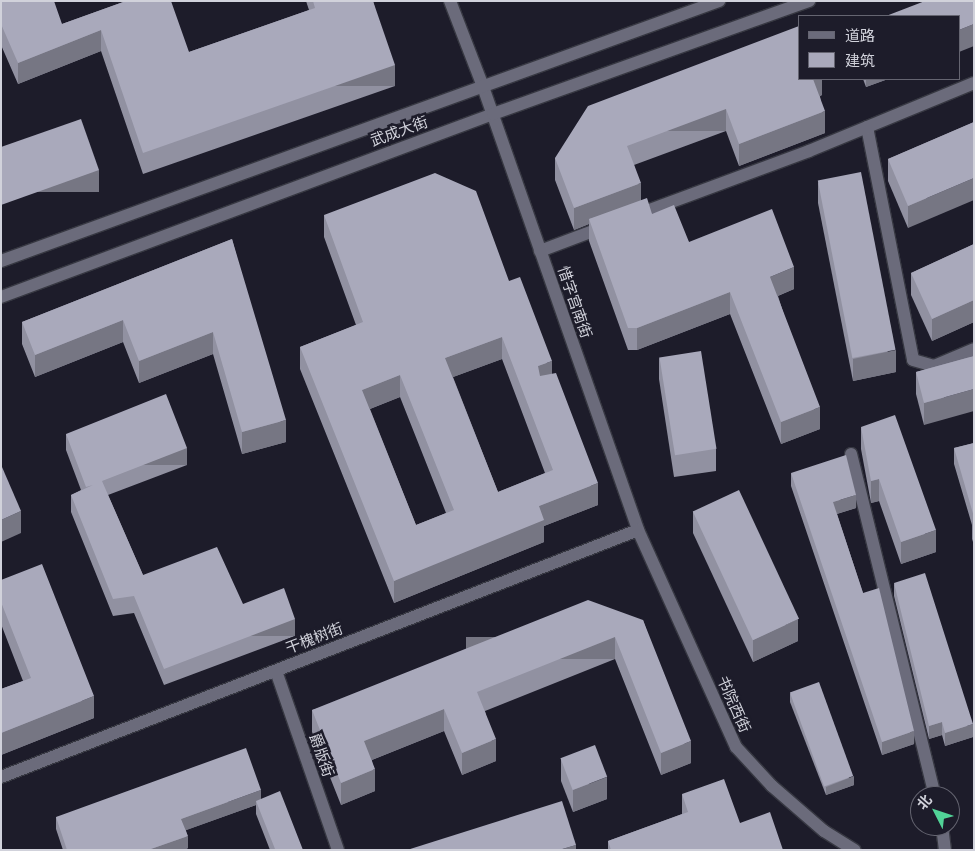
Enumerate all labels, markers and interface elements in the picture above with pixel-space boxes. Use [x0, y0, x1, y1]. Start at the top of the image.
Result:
legend [798, 15, 960, 80]
text: 道路 [845, 27, 875, 44]
text: 建筑 [845, 52, 875, 69]
street label: 武成大街 [368, 112, 430, 150]
street label: 惜字宫南街 [554, 264, 596, 340]
street label: 干槐树街 [283, 619, 345, 657]
street label: 书院西街 [714, 673, 754, 735]
street label: 爵版街 [306, 731, 338, 779]
north arrow [910, 786, 960, 836]
text: 北 [914, 791, 935, 812]

